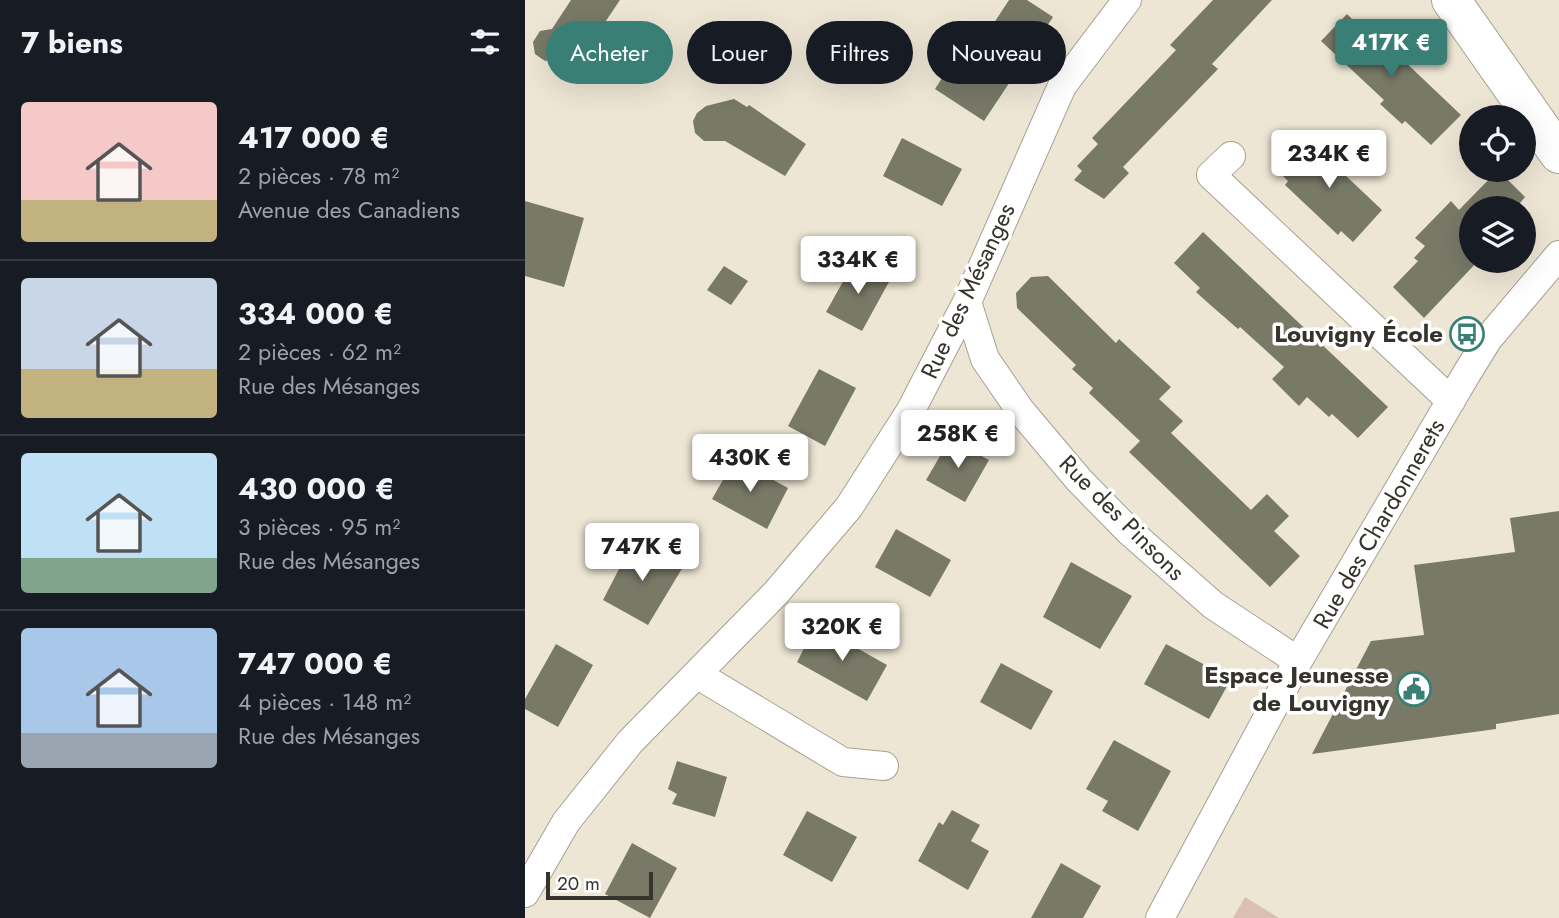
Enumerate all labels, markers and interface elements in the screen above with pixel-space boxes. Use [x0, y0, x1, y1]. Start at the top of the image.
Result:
pin: 417K € [1334, 20, 1448, 79]
text: 7 biens [21, 21, 123, 64]
chip: Acheter [546, 21, 673, 84]
chip: Louer [687, 21, 792, 84]
chip: Filtres [806, 21, 913, 84]
chip: Nouveau [927, 21, 1066, 84]
icon: filters [466, 23, 504, 61]
text: 417K € [1351, 25, 1431, 59]
map controls [1459, 105, 1536, 273]
button: locate [1459, 105, 1536, 182]
text: 417 000 € [238, 116, 390, 159]
icon: home [77, 130, 161, 214]
pin: 234K € [1272, 130, 1386, 190]
text: 234K € [1287, 136, 1371, 170]
text: 2 pièces · 78 m² [238, 159, 399, 193]
text: Avenue des Canadiens [238, 193, 460, 227]
button: layers [1459, 196, 1536, 273]
street label: Rue des Mésanges [912, 197, 1024, 384]
pin: 334K € [801, 236, 915, 296]
text: 334K € [817, 242, 899, 276]
text: 334 000 € [238, 292, 393, 335]
icon: home [77, 306, 161, 390]
bus stop icon: Louvigny École [1448, 315, 1486, 353]
place label: Louvigny École [1274, 316, 1443, 351]
text: 2 pièces · 62 m² [238, 335, 401, 369]
text: Rue des Mésanges [238, 369, 420, 403]
pin: 258K € [901, 410, 1015, 470]
street label: Rue des Chardonnerets [1304, 412, 1453, 635]
text: 258K € [917, 416, 999, 450]
pin: 430K € [693, 434, 807, 494]
text: 430K € [708, 440, 792, 474]
street label: Rue des Pinsons [1051, 447, 1193, 589]
text: 430 000 € [238, 467, 395, 510]
icon: home [77, 481, 161, 565]
text: 3 pièces · 95 m² [238, 510, 400, 544]
pin: 747K € [585, 524, 699, 583]
text: 747K € [601, 529, 683, 563]
text: Rue des Mésanges [238, 544, 420, 578]
pin: 320K € [785, 604, 899, 663]
text: 320K € [801, 609, 883, 643]
text: 747 000 € [238, 642, 392, 685]
icon: home [77, 656, 161, 740]
place label: Espace Jeunesse de Louvigny [1204, 657, 1389, 720]
public building icon: Espace Jeunesse de Louvigny [1395, 670, 1433, 708]
text: 4 pièces · 148 m² [238, 685, 411, 719]
text: Rue des Mésanges [238, 719, 420, 753]
scale bar [546, 869, 653, 901]
text: 20 m [557, 870, 600, 897]

